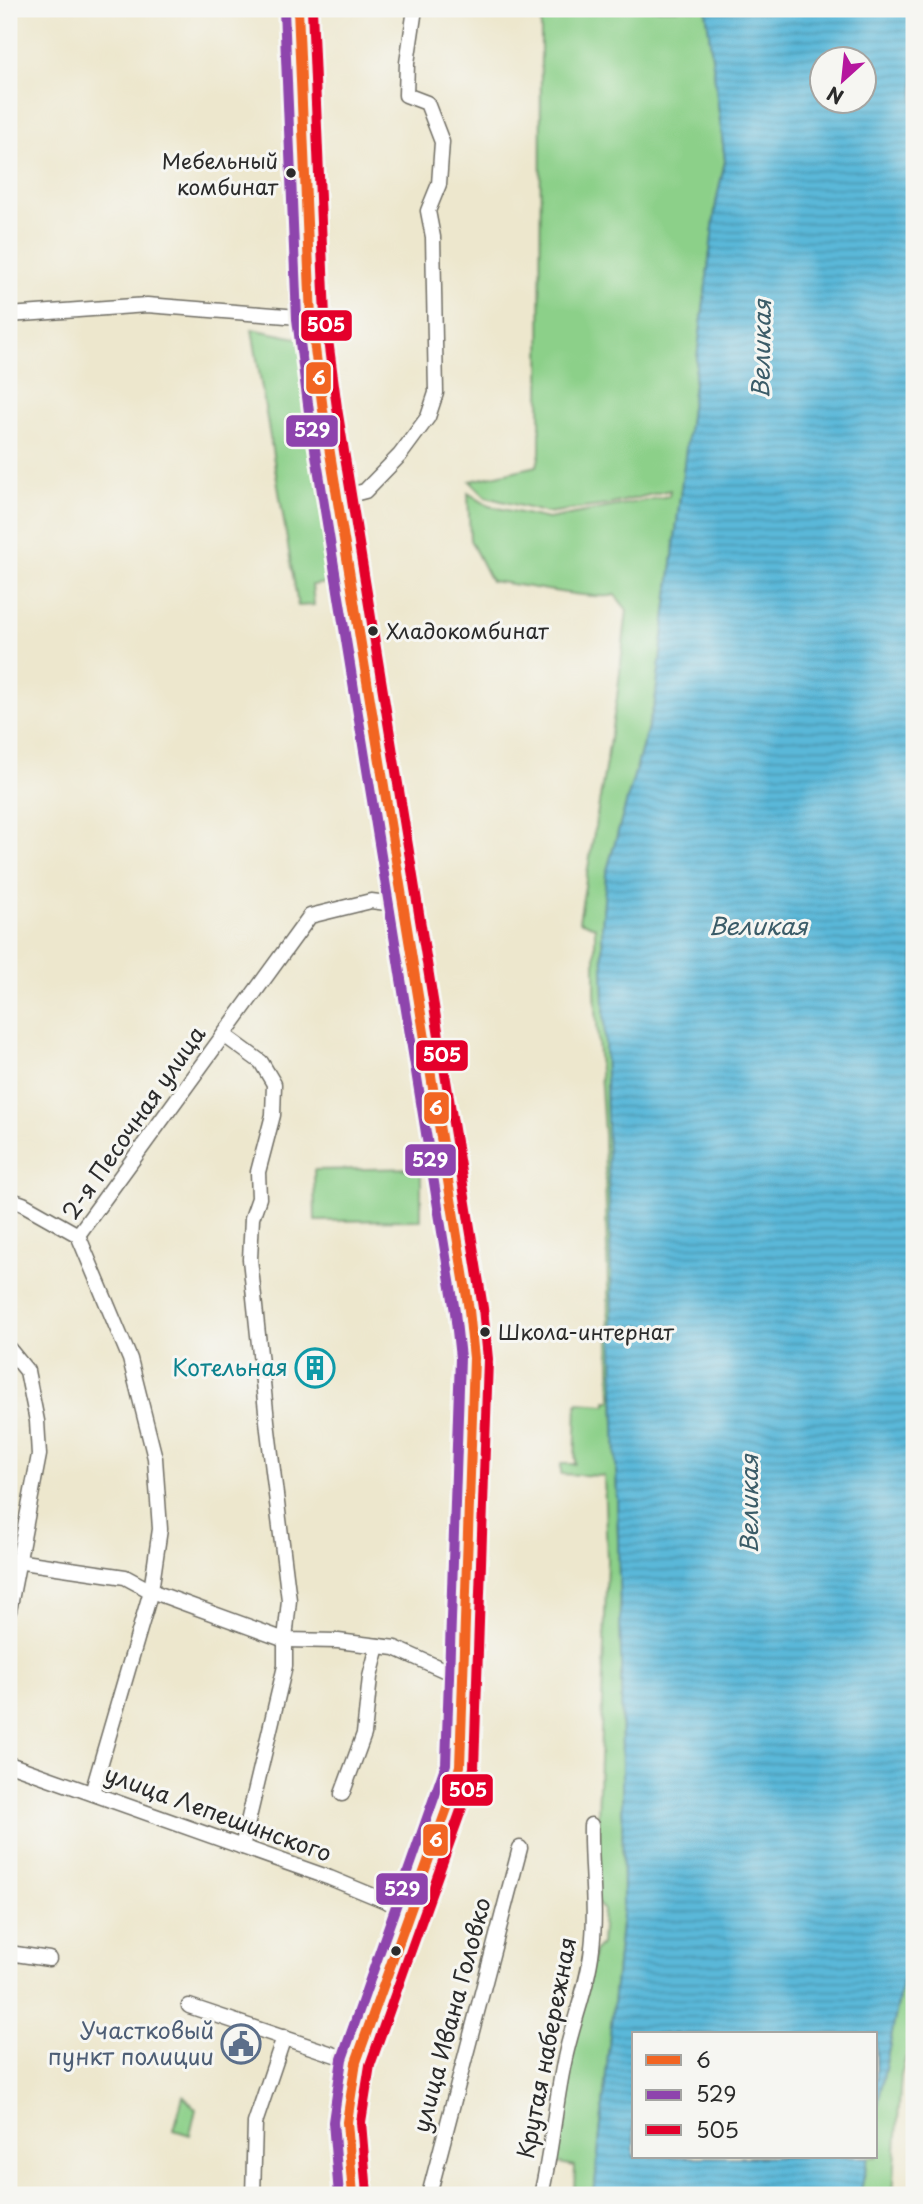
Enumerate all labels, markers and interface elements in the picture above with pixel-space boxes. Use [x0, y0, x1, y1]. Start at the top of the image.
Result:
north arrow [808, 46, 878, 116]
text: N [822, 80, 848, 112]
place label: Мебельный комбинат [162, 144, 279, 202]
marker: Мебельный комбинат [284, 166, 298, 180]
water label: Великая [741, 298, 779, 399]
line badge: 505 [300, 309, 353, 342]
text: 505 [307, 310, 345, 338]
line badge: 6 [305, 361, 332, 395]
text: 6 [312, 363, 326, 391]
line badge: 529 [285, 414, 339, 448]
text: 529 [294, 415, 330, 443]
place label: Хладокомбинат [386, 614, 549, 646]
marker: Хладокомбинат [366, 624, 380, 638]
water label: Великая [708, 907, 809, 943]
street label: 2-я Песочная улица [52, 1017, 213, 1226]
line badge: 505 [415, 1039, 469, 1072]
text: 505 [423, 1040, 461, 1068]
line badge: 6 [423, 1091, 450, 1125]
text: 6 [429, 1093, 443, 1121]
line badge: 529 [404, 1143, 457, 1177]
text: 529 [412, 1145, 448, 1173]
place label: Школа-интернат [498, 1315, 674, 1347]
marker: Школа-интернат [478, 1325, 492, 1339]
building icon: Котельная [294, 1347, 336, 1389]
place label: Котельная [172, 1349, 288, 1384]
water label: Великая [730, 1453, 766, 1554]
street label: улица Лепешинского [100, 1755, 337, 1870]
line badge: 505 [441, 1773, 494, 1807]
text: 505 [449, 1775, 487, 1803]
line badge: 6 [422, 1823, 449, 1857]
text: 6 [429, 1825, 443, 1853]
line badge: 529 [375, 1872, 429, 1906]
text: 529 [384, 1874, 420, 1902]
street label: улица Ивана Головко [402, 1893, 499, 2136]
street label: Крутая набережная [507, 1934, 584, 2162]
unlabelled marker [389, 1944, 403, 1958]
place label: Участковый пункт полиции [48, 2012, 214, 2073]
public building icon: Участковый пункт полиции [220, 2023, 262, 2065]
legend [632, 2032, 878, 2158]
text: 6 [696, 2043, 711, 2075]
text: 529 [696, 2077, 736, 2109]
text: 505 [696, 2113, 739, 2145]

